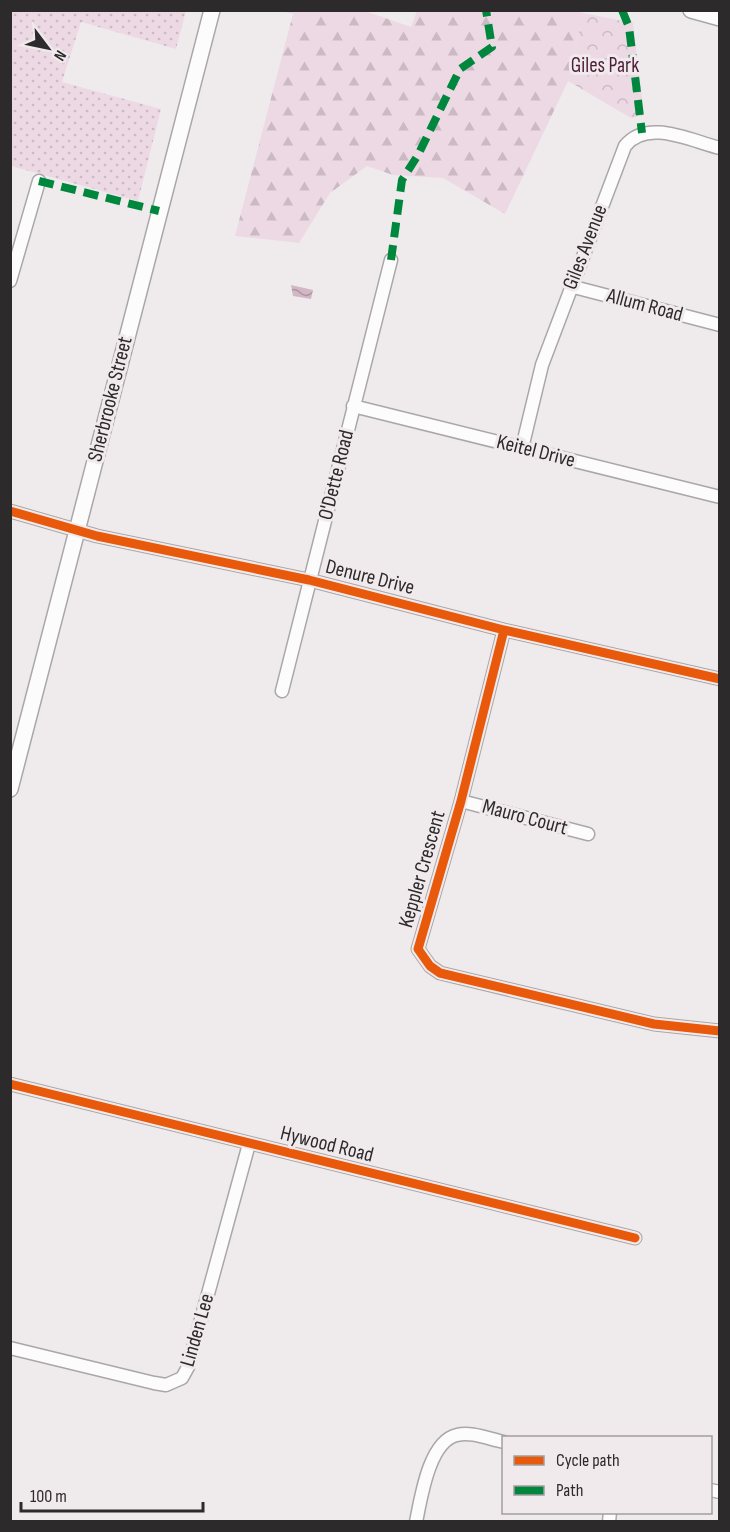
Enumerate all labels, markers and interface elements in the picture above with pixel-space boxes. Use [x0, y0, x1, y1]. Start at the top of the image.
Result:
north arrow [18, 18, 78, 78]
text: N [49, 46, 70, 64]
park label: Giles Park [571, 53, 639, 78]
street label: Giles Avenue [557, 201, 613, 293]
street label: Allum Road [603, 283, 686, 327]
street label: Sherbrooke Street [82, 334, 138, 464]
street label: O'Dette Road [313, 427, 359, 523]
street label: Keitel Drive [494, 429, 578, 473]
street label: Denure Drive [323, 554, 417, 600]
street label: Mauro Court [480, 794, 570, 840]
street label: Keppler Crescent [393, 808, 451, 930]
street label: Hywood Road [278, 1120, 376, 1168]
street label: Linden Lee [175, 1291, 219, 1369]
legend [502, 1436, 712, 1514]
text: Cycle path [556, 1450, 620, 1471]
scale bar [21, 1475, 202, 1513]
text: Path [556, 1480, 584, 1501]
text: 100 m [30, 1486, 67, 1507]

